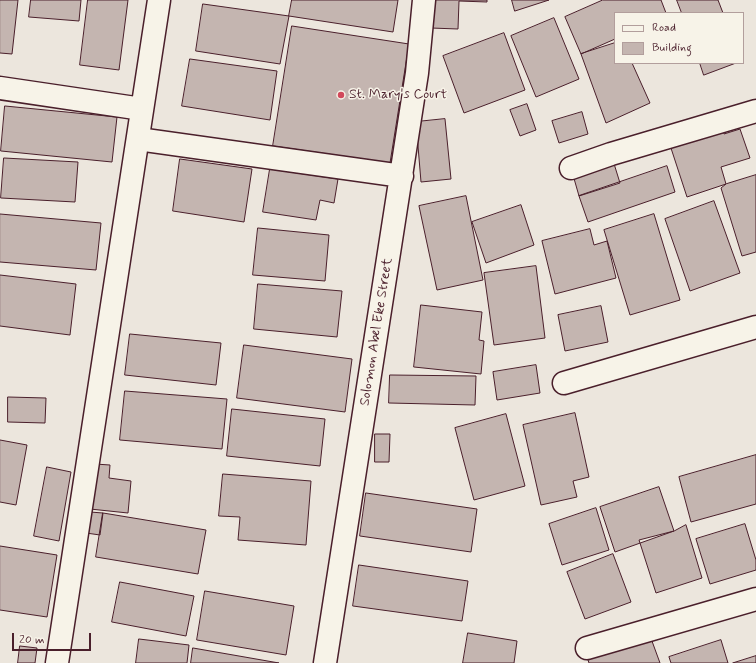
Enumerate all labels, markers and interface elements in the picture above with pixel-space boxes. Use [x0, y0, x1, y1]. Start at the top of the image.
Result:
legend [614, 12, 744, 64]
text: Road [652, 20, 676, 36]
text: Building [652, 40, 692, 56]
place label: St. Mary's Court [349, 87, 447, 103]
marker: St. Mary's Court [336, 90, 346, 100]
street label: Solomon Abel Eke Street [357, 257, 397, 407]
scale bar [14, 625, 93, 651]
text: 20 m [19, 632, 45, 648]

